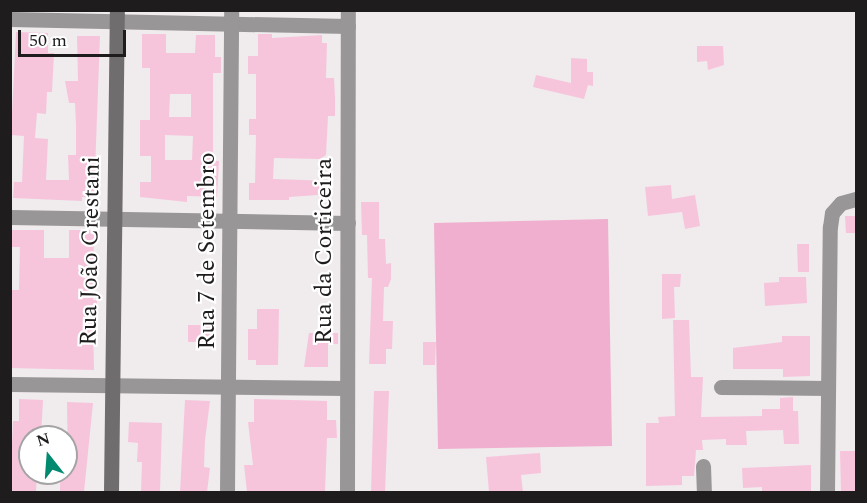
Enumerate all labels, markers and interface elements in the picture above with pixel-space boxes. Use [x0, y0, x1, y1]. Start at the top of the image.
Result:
scale bar [21, 18, 129, 56]
text: 50 m [29, 27, 67, 54]
street label: Rua 7 de Setembro [194, 152, 222, 350]
street label: Rua João Crestani [75, 156, 107, 346]
street label: Rua da Corticeira [311, 158, 339, 344]
north arrow [18, 425, 78, 485]
text: N [34, 426, 53, 453]

